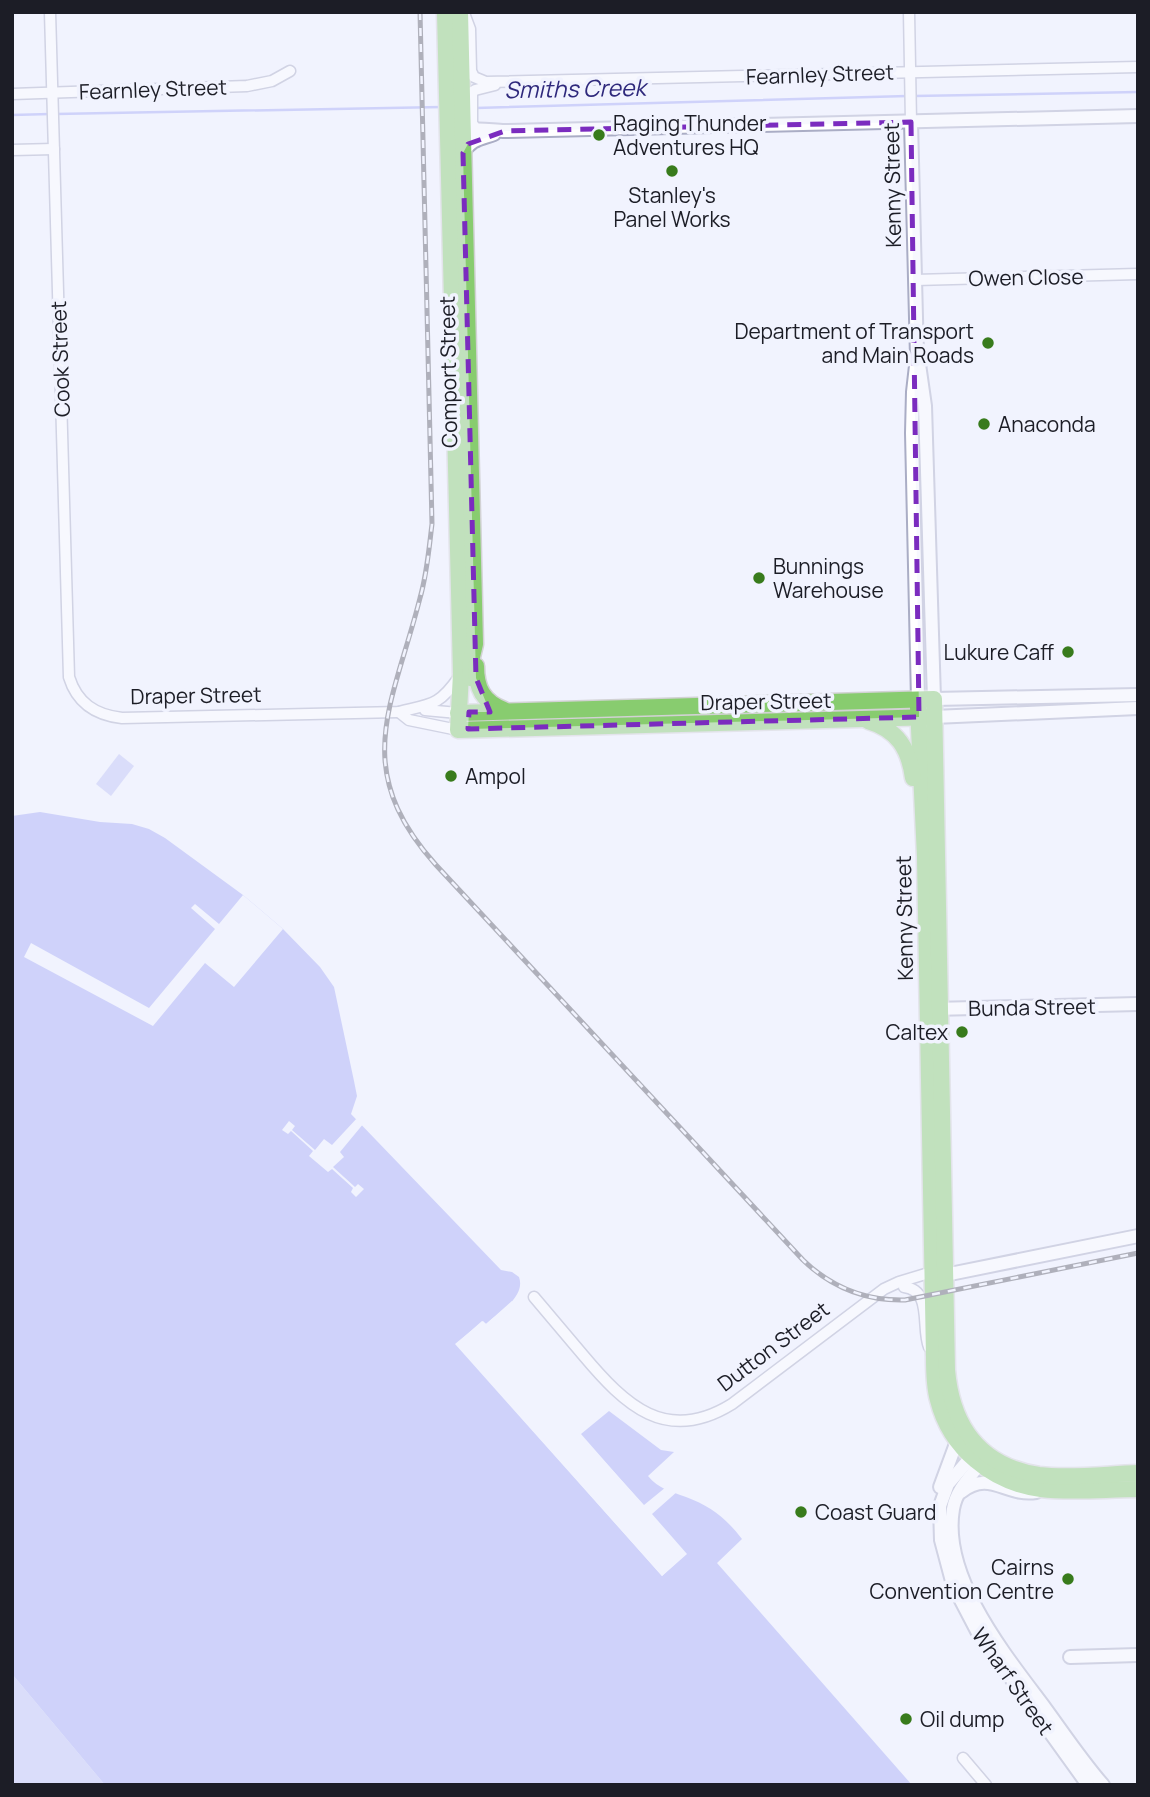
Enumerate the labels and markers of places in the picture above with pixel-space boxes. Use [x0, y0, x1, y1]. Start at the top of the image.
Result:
place label: Raging Thunder Adventures HQ [613, 109, 767, 161]
marker: Raging Thunder Adventures HQ [591, 127, 607, 143]
marker: Stanley's Panel Works [664, 163, 680, 179]
place label: Stanley's Panel Works [613, 181, 731, 233]
place label: Department of Transport and Main Roads [734, 317, 974, 369]
marker: Department of Transport and Main Roads [980, 335, 996, 351]
place label: Anaconda [998, 410, 1096, 438]
marker: Anaconda [976, 416, 992, 432]
place label: Bunnings Warehouse [773, 552, 884, 604]
marker: Bunnings Warehouse [751, 570, 767, 586]
place label: Lukure Caff [943, 638, 1054, 666]
marker: Lukure Caff [1060, 644, 1076, 660]
place label: Ampol [465, 762, 526, 790]
marker: Ampol [443, 768, 459, 784]
place label: Caltex [885, 1018, 948, 1046]
marker: Caltex [954, 1024, 970, 1040]
place label: Coast Guard [815, 1498, 937, 1526]
marker: Coast Guard [793, 1504, 809, 1520]
place label: Cairns Convention Centre [869, 1553, 1054, 1605]
marker: Cairns Convention Centre [1060, 1571, 1076, 1587]
place label: Oil dump [920, 1705, 1004, 1733]
marker: Oil dump [898, 1711, 914, 1727]

